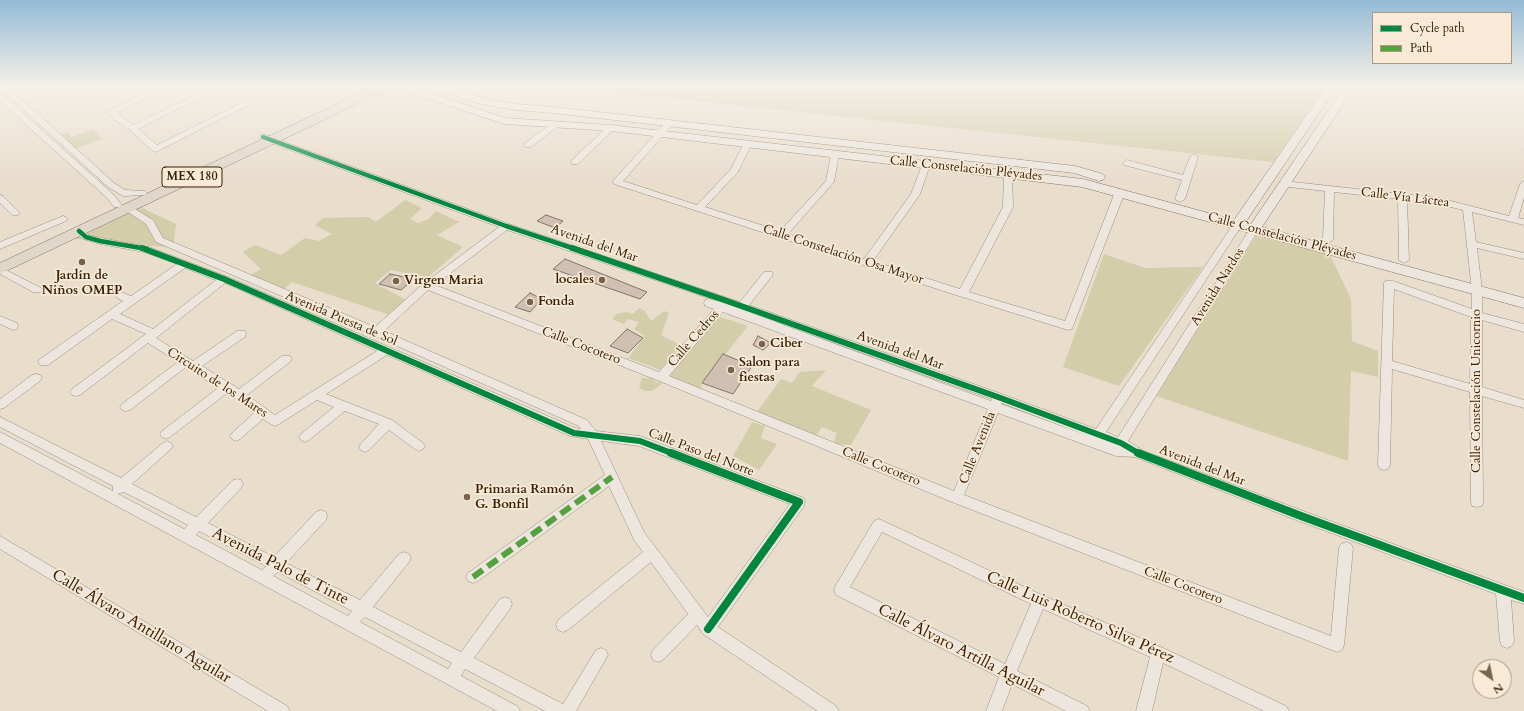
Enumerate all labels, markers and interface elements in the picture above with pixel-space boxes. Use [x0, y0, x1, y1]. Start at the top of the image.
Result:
legend [1372, 12, 1512, 64]
text: Cycle path [1410, 20, 1465, 36]
text: Path [1410, 40, 1433, 56]
street label: Calle Constelación Pléyades [889, 153, 1043, 185]
road number: MEX 180 [162, 167, 222, 187]
street label: Calle Vía Láctea [1360, 185, 1450, 211]
street label: Calle Constelación Pléyades [1206, 210, 1358, 264]
street label: Avenida del Mar [548, 222, 640, 266]
street label: Calle Constelación Osa Mayor [761, 222, 925, 288]
street label: Avenida Nardos [1188, 245, 1248, 329]
marker: Jardín de Niños OMEP [77, 257, 87, 267]
place label: Jardín de Niños OMEP [42, 268, 122, 299]
place label: locales [555, 272, 594, 288]
place label: Virgen Maria [404, 273, 483, 289]
marker: locales [597, 275, 607, 285]
marker: Virgen Maria [391, 276, 401, 286]
street label: Avenida Puesta de Sol [283, 288, 399, 350]
place label: Fonda [538, 294, 574, 310]
marker: Fonda [525, 297, 535, 307]
street label: Calle Cedros [665, 307, 723, 371]
street label: Calle Constelación Unicornio [1469, 309, 1485, 473]
street label: Calle Cocotero [539, 324, 623, 368]
street label: Avenida del Mar [855, 328, 945, 374]
place label: Ciber [770, 336, 802, 352]
marker: Ciber [757, 339, 767, 349]
street label: Circuito de los Mares [164, 345, 270, 421]
place label: Salon para fiestas [739, 355, 800, 386]
marker: Salon para fiestas [726, 365, 736, 375]
street label: Calle Avenida [956, 409, 1000, 487]
street label: Calle Paso del Norte [646, 426, 756, 480]
street label: Avenida del Mar [1157, 442, 1247, 490]
street label: Calle Cocotero [839, 444, 923, 490]
place label: Primaria Ramón G. Bonfil [475, 482, 574, 513]
marker: Primaria Ramón G. Bonfil [462, 492, 472, 502]
street label: Avenida Palo de Tinte [208, 524, 352, 610]
street label: Calle Cocotero [1141, 564, 1225, 608]
street label: Calle Álvaro Antillano Aguilar [48, 566, 234, 688]
street label: Calle Luis Roberto Silva Pérez [983, 568, 1177, 668]
street label: Calle Álvaro Artilla Aguilar [874, 601, 1048, 701]
north arrow [1472, 659, 1512, 699]
text: N [1490, 680, 1506, 698]

